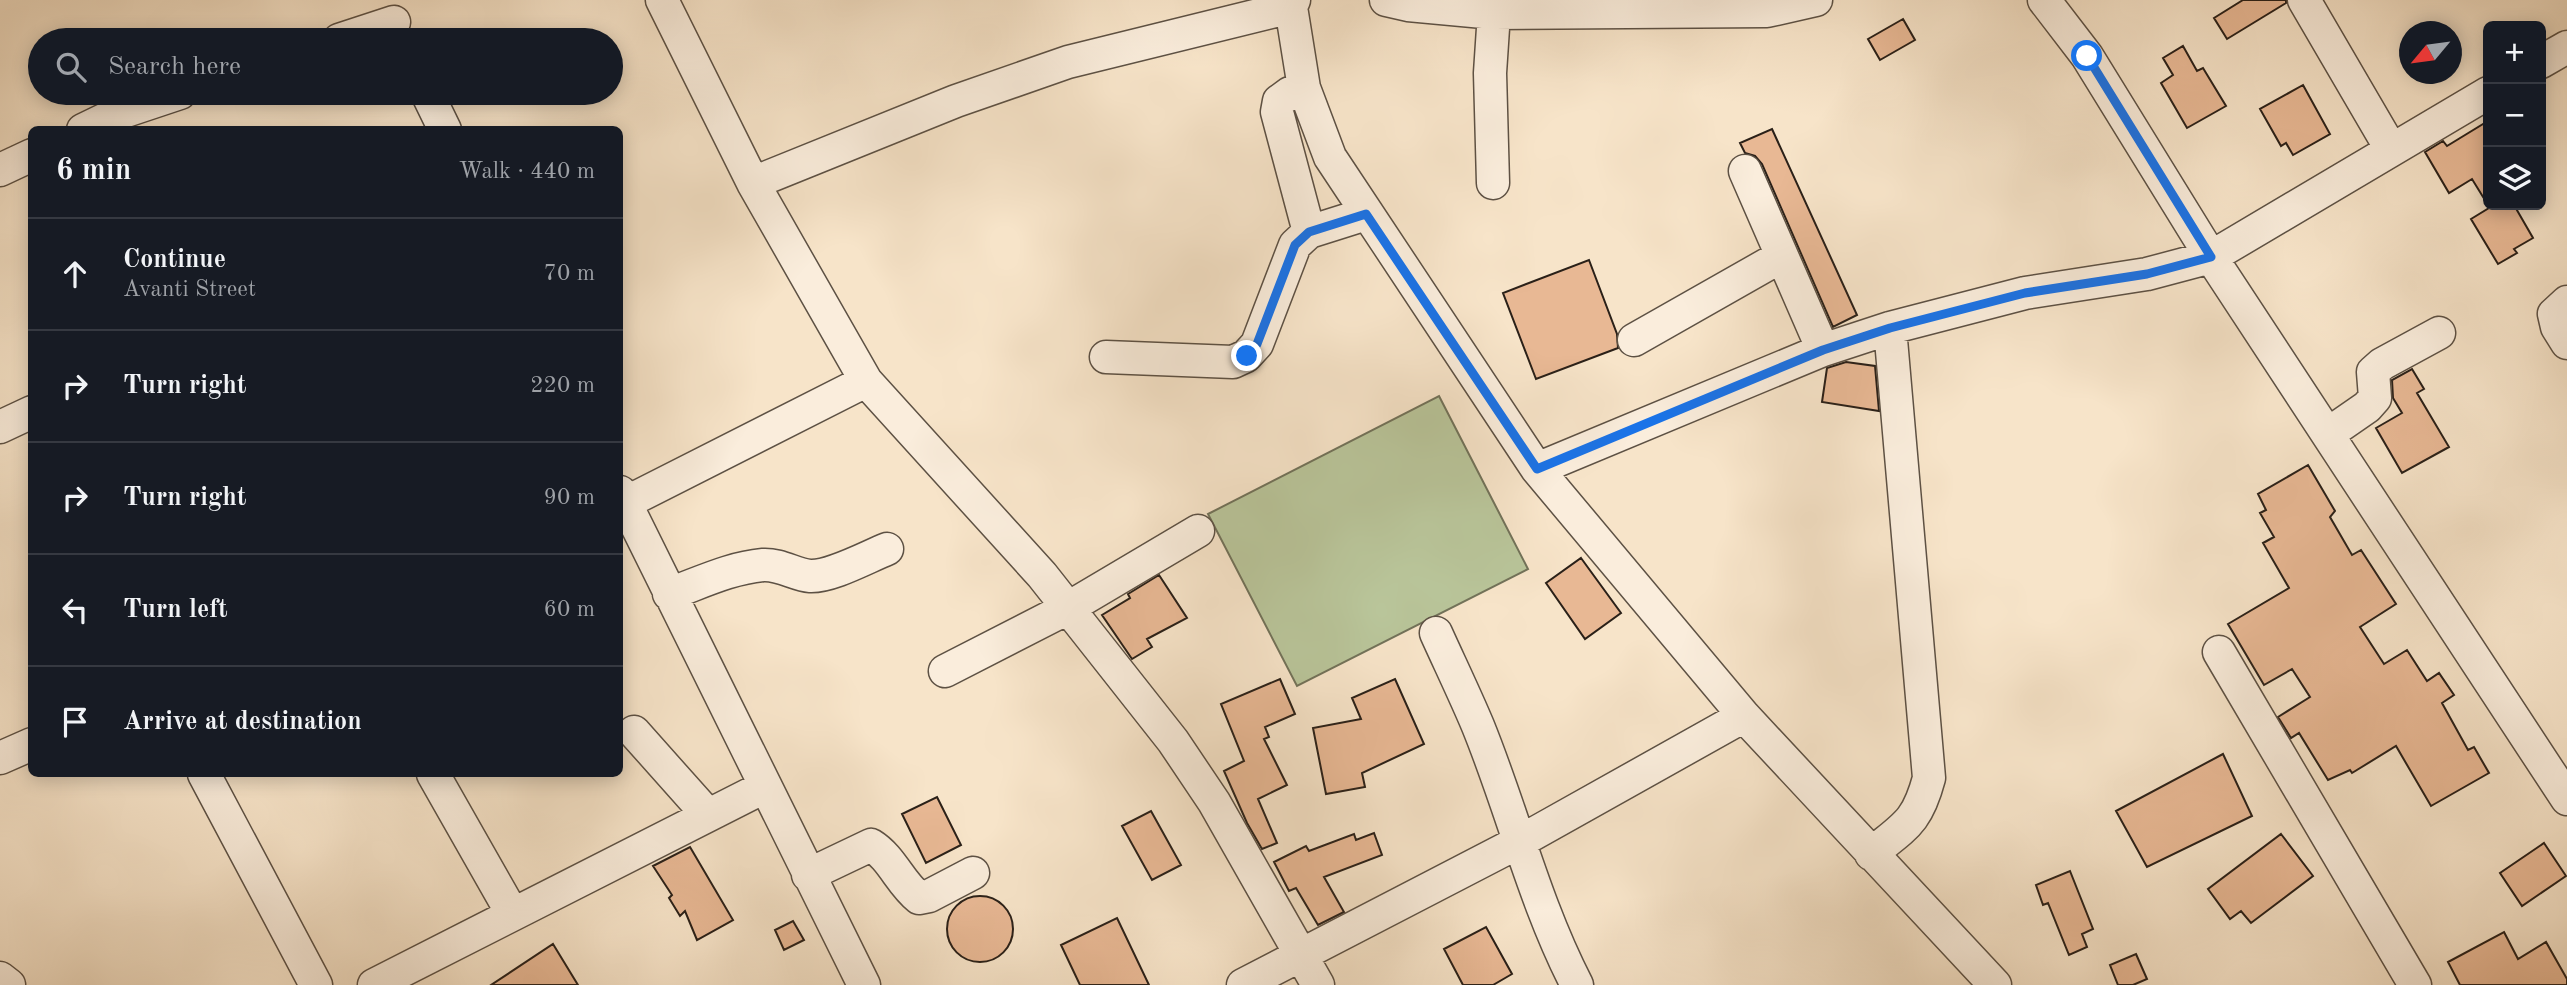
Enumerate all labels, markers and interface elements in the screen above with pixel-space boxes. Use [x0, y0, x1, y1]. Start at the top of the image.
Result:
north arrow [2399, 21, 2462, 84]
map controls [2483, 21, 2546, 210]
button: + [2483, 21, 2546, 84]
search box [28, 28, 623, 105]
route start [2071, 40, 2102, 71]
icon: search [52, 48, 90, 86]
text: Search here [108, 54, 241, 80]
button: − [2483, 84, 2546, 147]
button: layers [2483, 147, 2546, 210]
text: 6 min [56, 156, 131, 186]
text: Walk · 440 m [459, 160, 595, 183]
text: Continue [123, 247, 226, 273]
icon: ahead [56, 255, 94, 293]
text: 70 m [544, 262, 595, 285]
text: Avanti Street [123, 278, 256, 301]
route end [1231, 340, 1262, 371]
icon: right [56, 367, 94, 405]
text: Turn right [123, 373, 246, 399]
text: 220 m [530, 374, 595, 397]
icon: right [56, 479, 94, 517]
text: Turn right [123, 485, 246, 511]
text: 90 m [544, 486, 595, 509]
icon: left [56, 591, 94, 629]
text: Turn left [123, 597, 228, 623]
text: 60 m [544, 598, 595, 621]
icon: arrive [56, 703, 94, 741]
text: Arrive at destination [123, 709, 362, 735]

